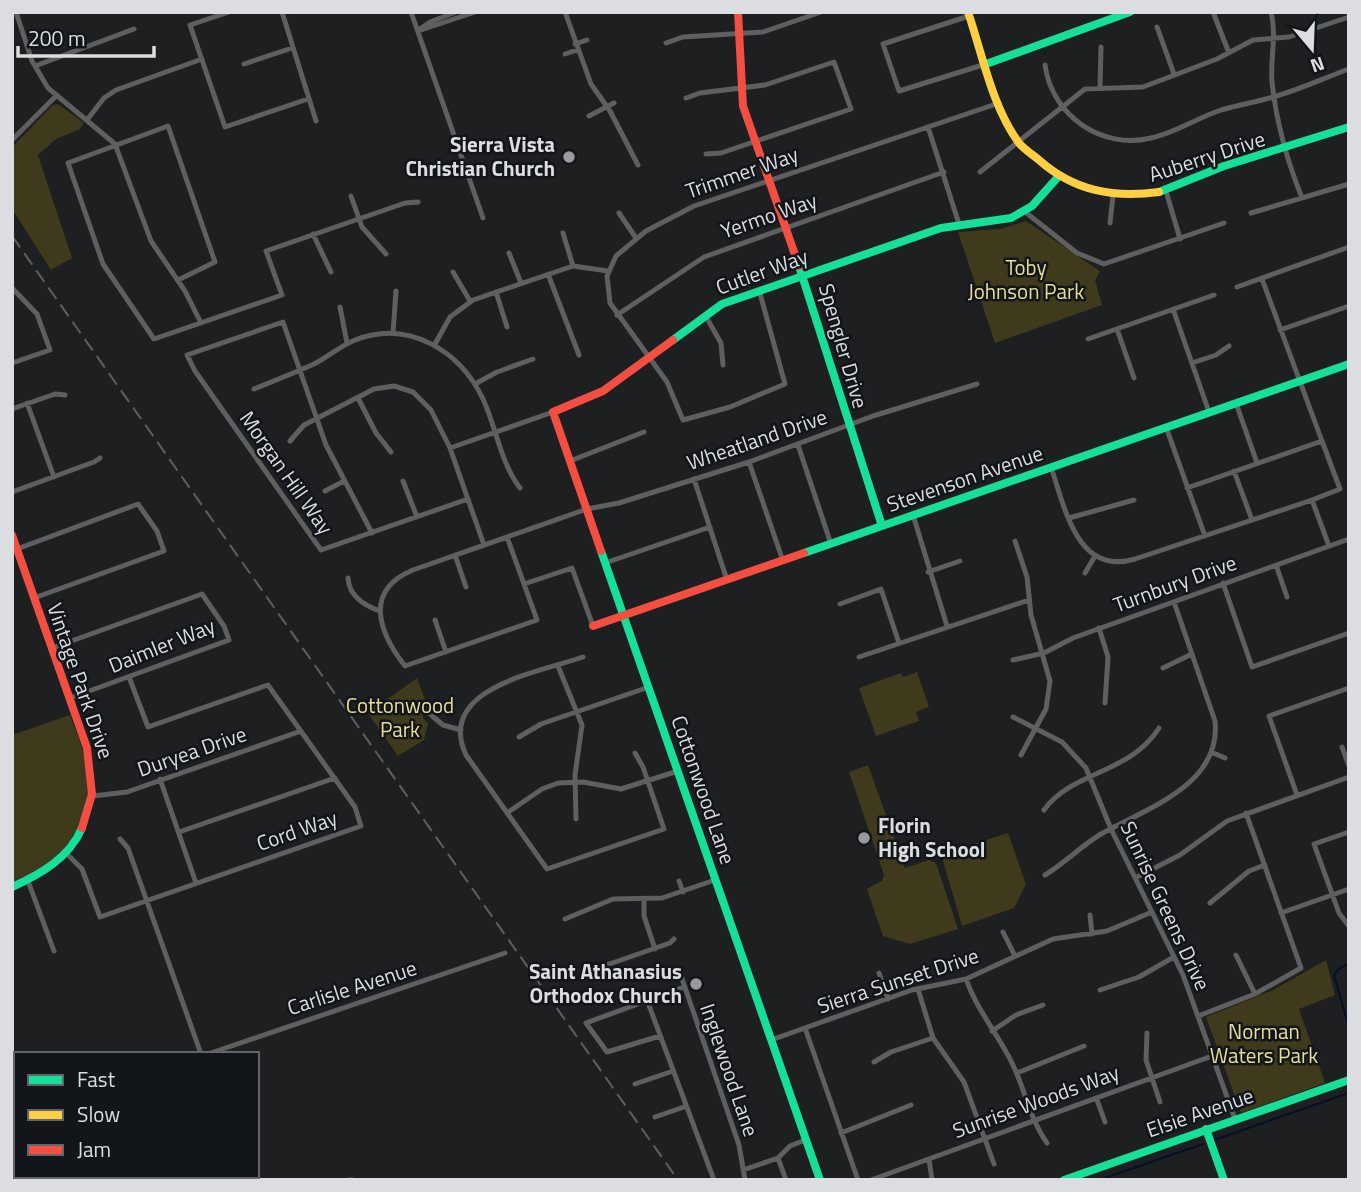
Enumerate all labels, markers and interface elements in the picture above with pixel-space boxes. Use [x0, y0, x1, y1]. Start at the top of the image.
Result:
scale bar [18, 14, 154, 58]
north arrow [1277, 14, 1347, 84]
text: 200 m [28, 22, 85, 54]
text: N [1307, 50, 1329, 81]
street label: Auberry Drive [1144, 122, 1269, 190]
place label: Sierra Vista Christian Church [405, 128, 555, 184]
street label: Trimmer Way [681, 138, 802, 206]
marker: Sierra Vista Christian Church [561, 149, 577, 165]
street label: Yermo Way [716, 184, 821, 246]
street label: Cutler Way [711, 240, 812, 302]
park label: Toby Johnson Park [968, 251, 1084, 307]
street label: Spengler Drive [811, 280, 877, 412]
street label: Wheatland Drive [682, 400, 831, 478]
street label: Morgan Hill Way [232, 404, 341, 541]
street label: Stevenson Avenue [882, 436, 1047, 520]
street label: Turnbury Drive [1109, 546, 1241, 620]
street label: Vintage Park Drive [39, 599, 123, 763]
street label: Daimler Way [104, 609, 220, 681]
park label: Cottonwood Park [346, 689, 454, 745]
street label: Cottonwood Lane [664, 711, 744, 868]
street label: Duryea Drive [133, 717, 251, 785]
street label: Cord Way [252, 801, 342, 859]
place label: Florin High School [878, 809, 986, 865]
street label: Sunrise Greens Drive [1113, 816, 1219, 995]
marker: Florin High School [856, 830, 872, 846]
street label: Sierra Sunset Drive [813, 939, 983, 1021]
street label: Carlisle Avenue [283, 951, 420, 1023]
place label: Saint Athanasius Orthodox Church [529, 955, 682, 1011]
marker: Saint Athanasius Orthodox Church [688, 976, 704, 992]
street label: Inglewood Lane [692, 999, 768, 1141]
park label: Norman Waters Park [1210, 1015, 1318, 1071]
legend [14, 1052, 259, 1178]
street label: Sunrise Woods Way [948, 1056, 1124, 1146]
text: Fast [77, 1063, 116, 1095]
street label: Elsie Avenue [1142, 1079, 1258, 1145]
text: Slow [77, 1098, 120, 1130]
text: Jam [77, 1133, 111, 1165]

